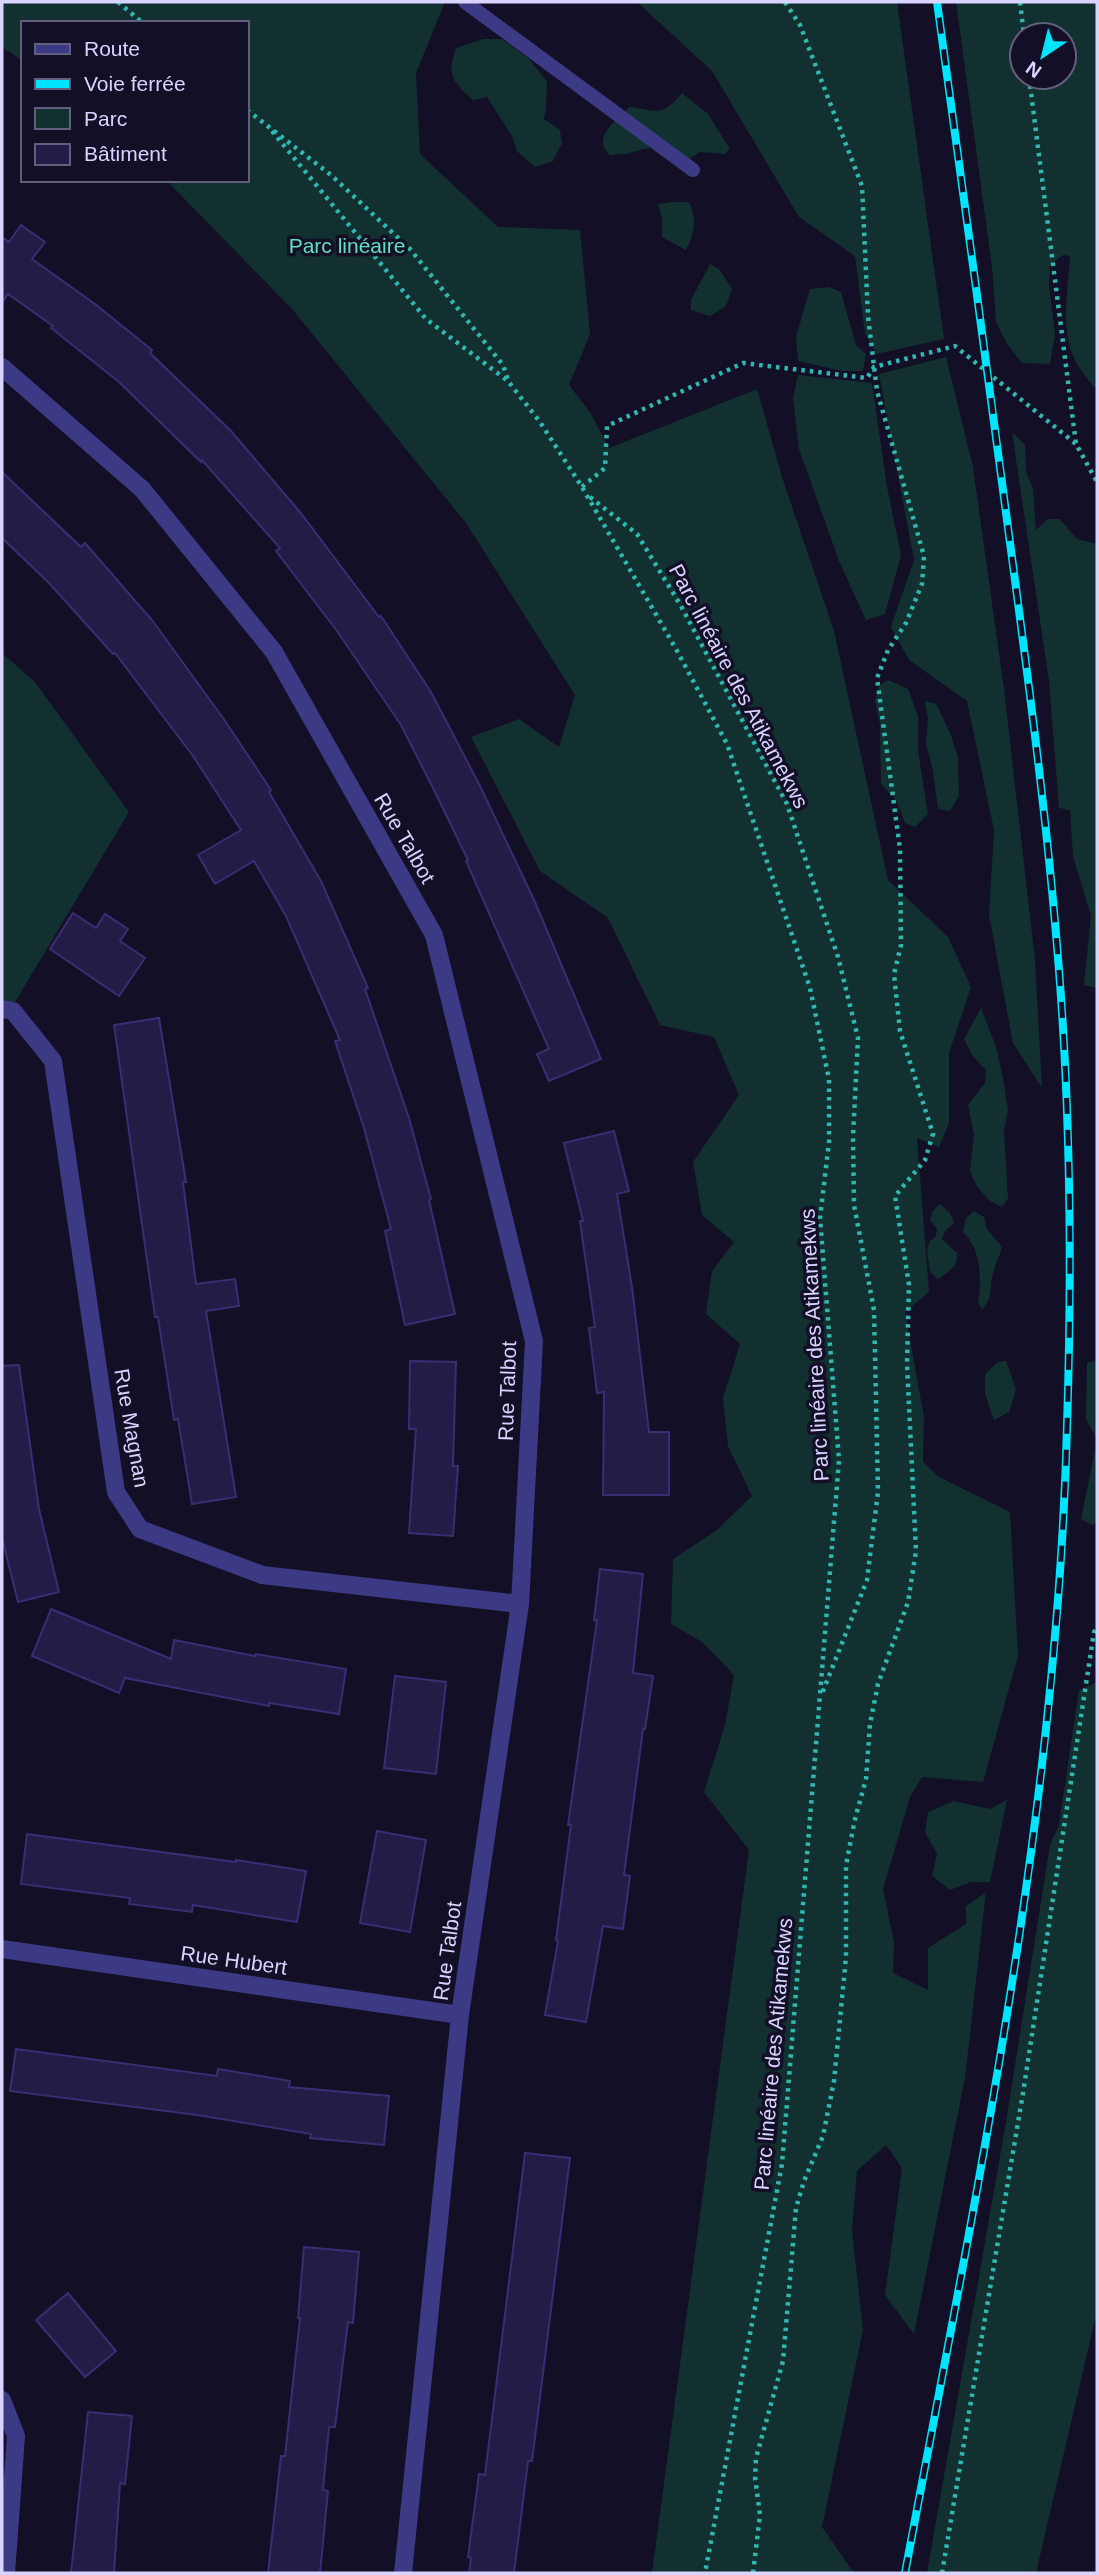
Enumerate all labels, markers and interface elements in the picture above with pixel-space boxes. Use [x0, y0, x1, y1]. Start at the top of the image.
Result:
legend [21, 21, 248, 182]
north arrow [1008, 21, 1078, 91]
text: Route [84, 37, 140, 60]
text: N [1022, 57, 1045, 82]
text: Voie ferrée [84, 72, 186, 95]
text: Parc [84, 107, 127, 130]
text: Bâtiment [84, 142, 167, 165]
park label: Parc linéaire [289, 234, 405, 257]
street label: Parc linéaire des Atikamekws [665, 560, 813, 812]
street label: Rue Talbot [370, 789, 440, 887]
street label: Parc linéaire des Atikamekws [795, 1208, 833, 1482]
street label: Rue Talbot [494, 1340, 520, 1441]
street label: Rue Magnan [110, 1367, 154, 1489]
street label: Rue Talbot [429, 1900, 465, 2002]
street label: Parc linéaire des Atikamekws [750, 1917, 796, 2191]
street label: Rue Hubert [179, 1941, 289, 1979]

